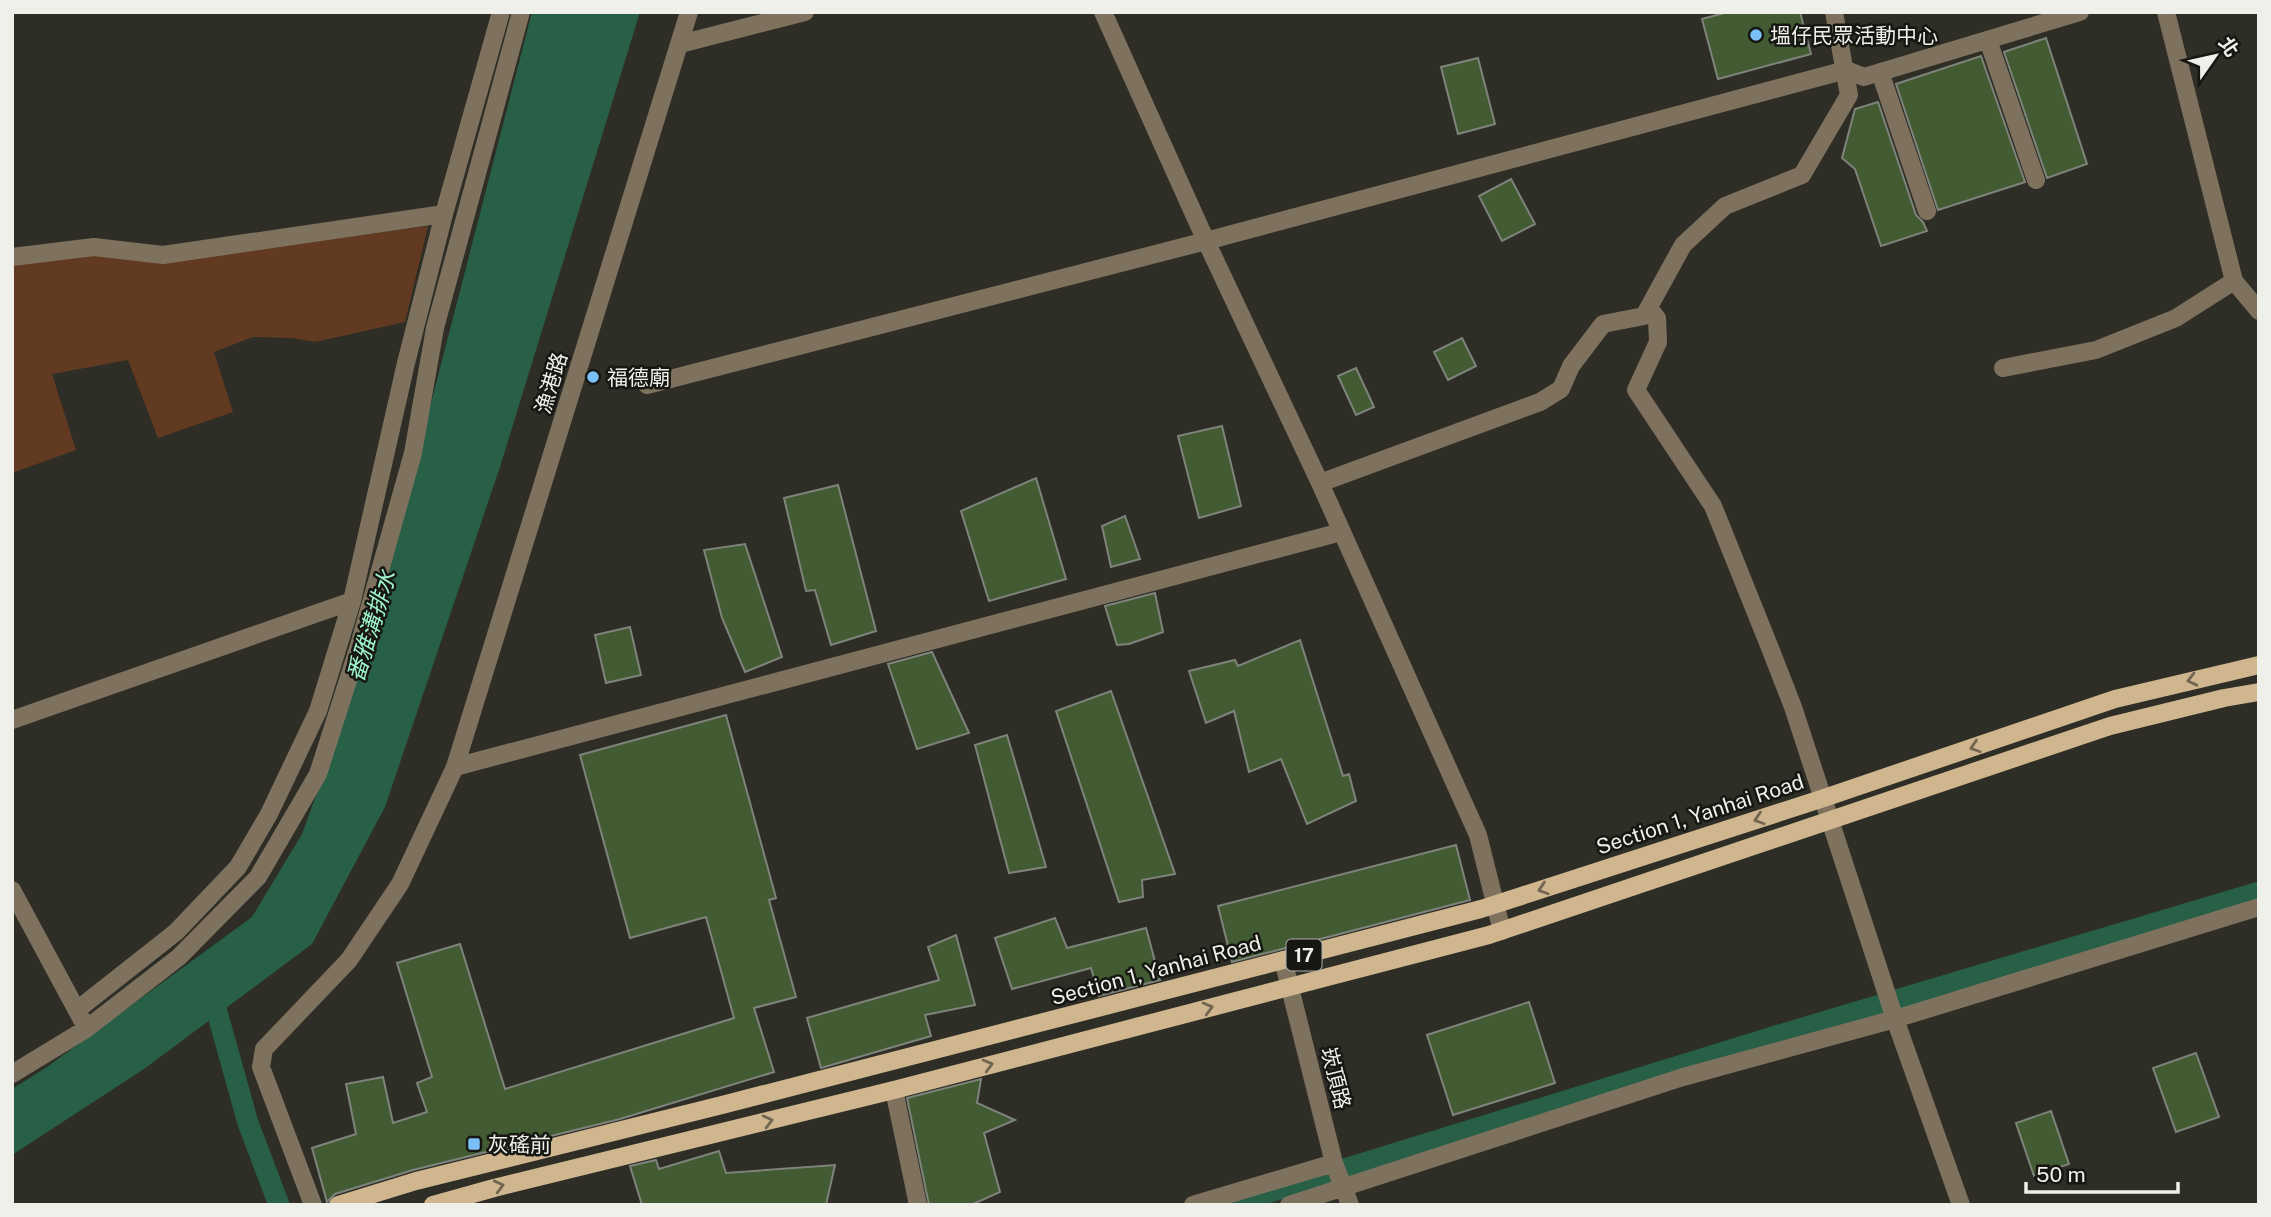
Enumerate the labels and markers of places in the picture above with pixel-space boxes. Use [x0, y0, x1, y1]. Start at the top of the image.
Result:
place label: 塭仔民眾活動中心 [1770, 23, 1938, 48]
marker: 塭仔民眾活動中心 [1748, 27, 1764, 43]
place label: 福德廟 [607, 365, 670, 390]
marker: 福德廟 [585, 369, 601, 385]
place label: 灰磘前 [488, 1132, 551, 1157]
marker: 灰磘前 [466, 1136, 482, 1152]

